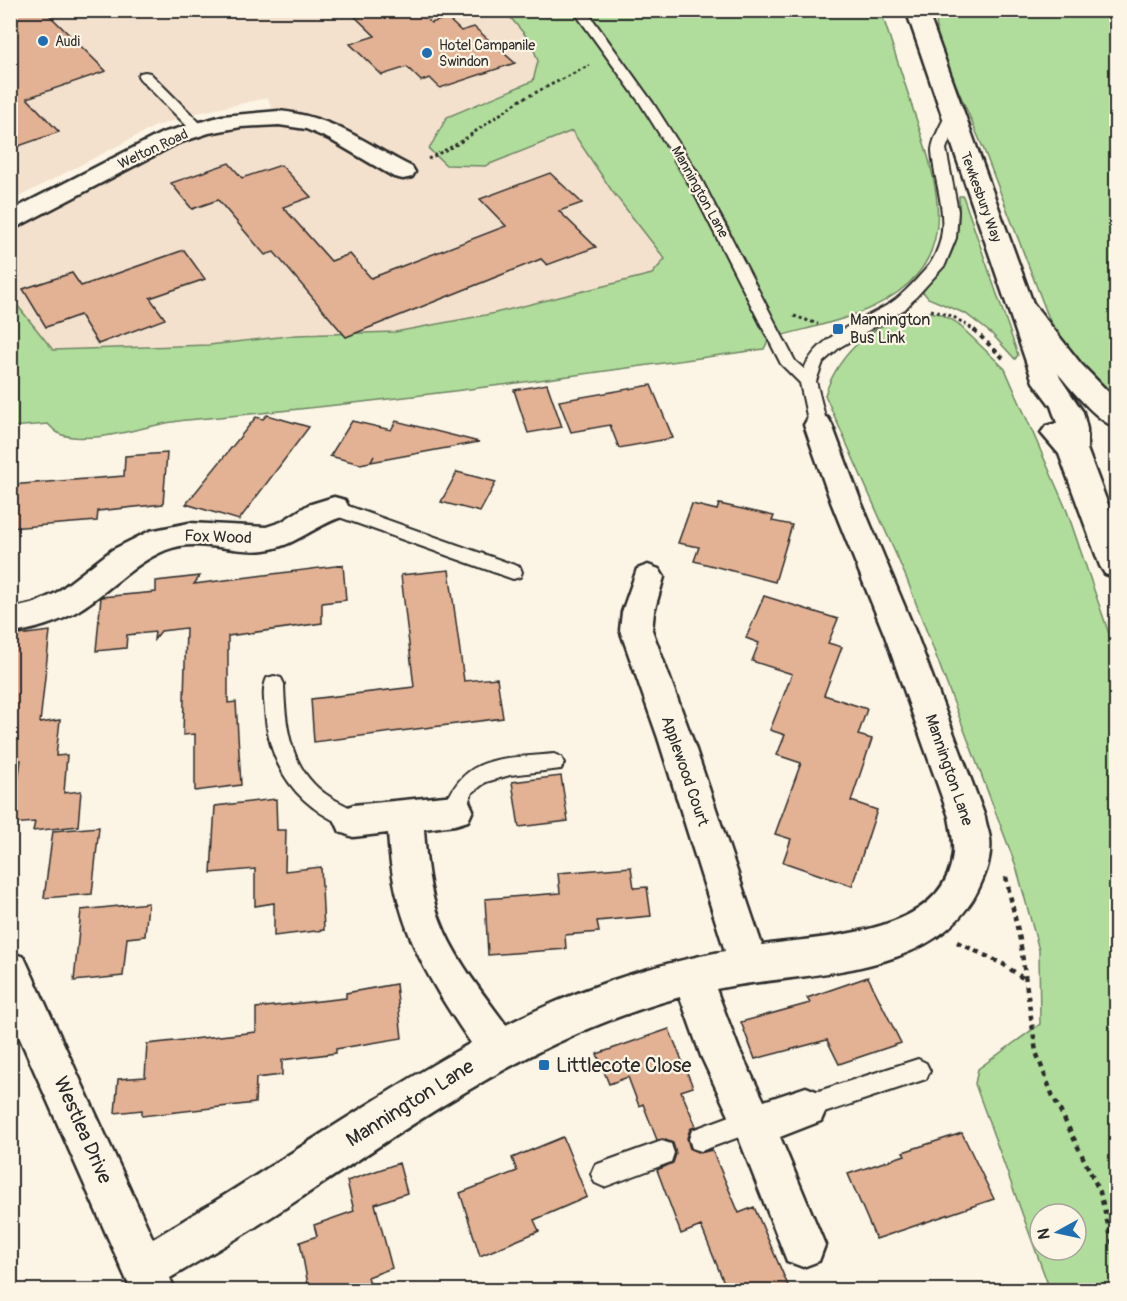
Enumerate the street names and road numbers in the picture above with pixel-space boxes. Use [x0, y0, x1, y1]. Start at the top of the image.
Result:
street label: Welton Road [115, 125, 191, 173]
street label: Mannington Lane [668, 143, 732, 241]
street label: Tewkesbury Way [957, 150, 1005, 244]
street label: Fox Wood [184, 526, 252, 548]
street label: Mannington Lane [921, 712, 977, 829]
street label: Applewood Court [657, 713, 713, 829]
street label: Mannington Lane [342, 1054, 479, 1152]
street label: Westlea Drive [48, 1072, 118, 1188]

